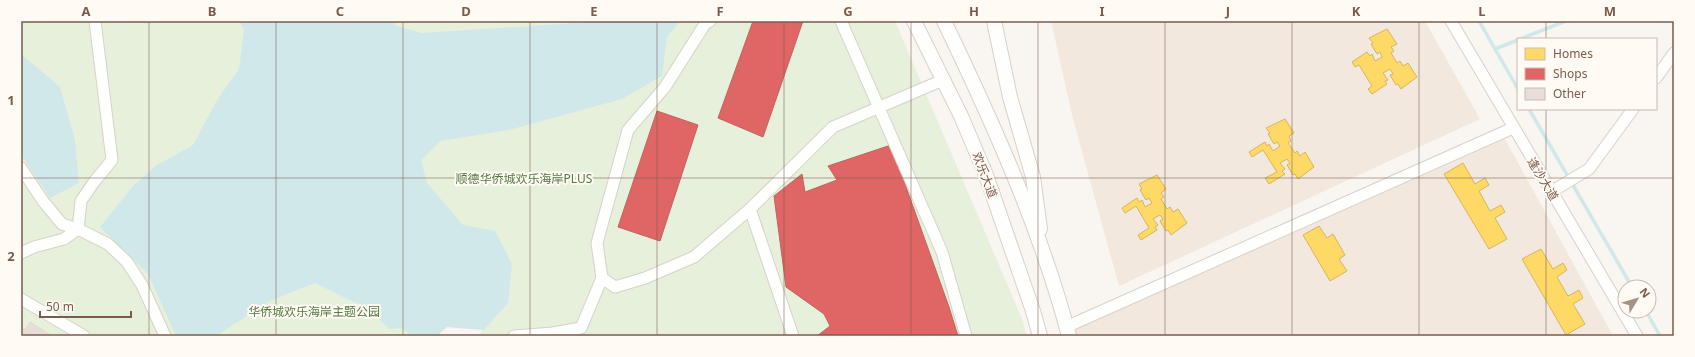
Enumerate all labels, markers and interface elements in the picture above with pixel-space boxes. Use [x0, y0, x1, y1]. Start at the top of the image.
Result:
text: A [82, 2, 91, 20]
text: B [208, 2, 216, 20]
text: C [336, 2, 344, 20]
text: D [461, 2, 471, 20]
text: E [590, 2, 598, 20]
text: F [716, 2, 724, 20]
text: G [843, 2, 853, 20]
text: H [969, 2, 979, 20]
text: I [1099, 2, 1105, 20]
text: J [1225, 2, 1230, 20]
text: K [1352, 2, 1361, 20]
text: L [1478, 2, 1486, 20]
text: M [1604, 2, 1616, 20]
legend [1517, 38, 1657, 110]
text: Homes [1553, 45, 1593, 62]
text: Shops [1553, 65, 1588, 82]
text: Other [1553, 85, 1586, 102]
text: 1 [7, 91, 15, 109]
street label: 欢乐大道 [968, 150, 1002, 200]
street label: 逢沙大道 [1523, 154, 1563, 204]
park label: 顺德华侨城欢乐海岸PLUS [456, 170, 593, 187]
text: 2 [7, 247, 15, 265]
north arrow [1617, 279, 1657, 319]
text: N [1637, 284, 1654, 301]
scale bar [40, 293, 131, 319]
text: 50 m [46, 298, 74, 315]
park label: 华侨城欢乐海岸主题公园 [248, 303, 380, 320]

